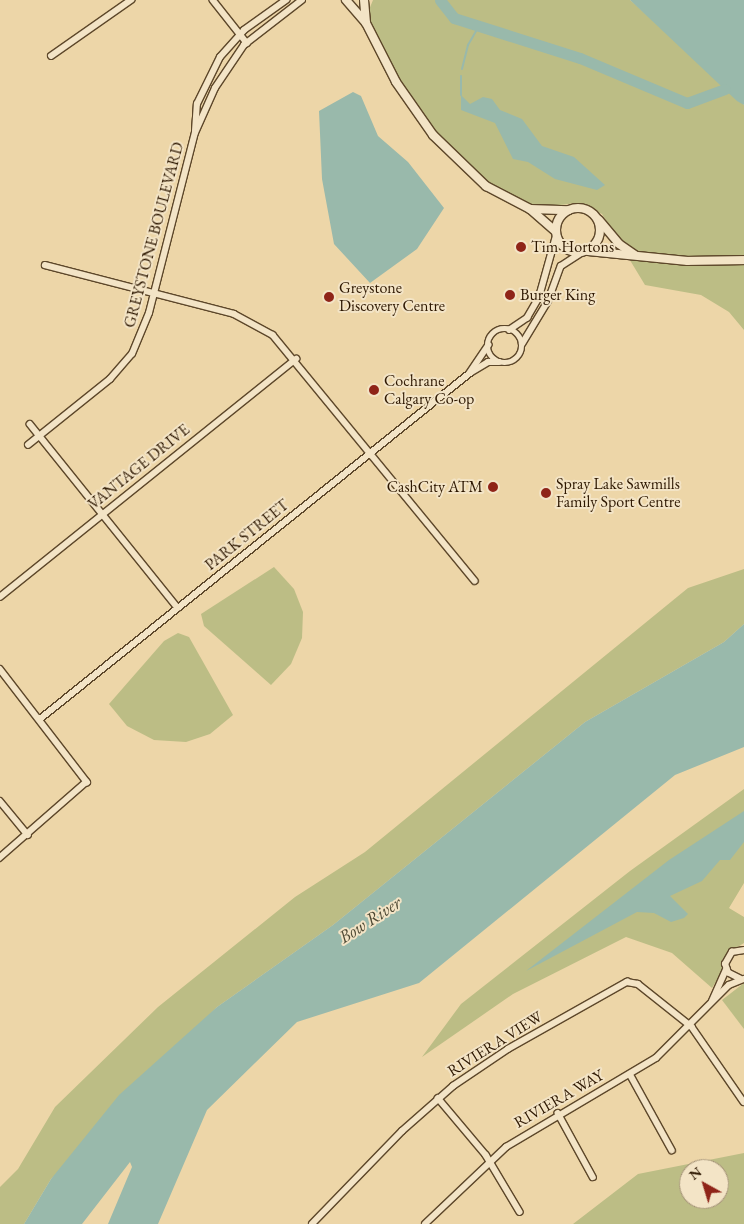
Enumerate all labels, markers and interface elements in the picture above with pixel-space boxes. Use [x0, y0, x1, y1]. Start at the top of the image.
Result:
street label: GREYSTONE BOULEVARD [120, 140, 188, 330]
place label: Tim Hortons [531, 237, 614, 257]
marker: Tim Hortons [515, 241, 527, 253]
place label: Greystone Discovery Centre [339, 278, 445, 316]
place label: Burger King [520, 285, 595, 305]
marker: Burger King [504, 289, 516, 301]
marker: Greystone Discovery Centre [323, 291, 335, 303]
place label: Cochrane Calgary Co-op [384, 371, 474, 409]
marker: Cochrane Calgary Co-op [368, 384, 380, 396]
street label: VANTAGE DRIVE [84, 420, 194, 514]
place label: Spray Lake Sawmills Family Sport Centre [556, 474, 680, 512]
place label: CashCity ATM [387, 477, 483, 497]
marker: CashCity ATM [487, 481, 499, 493]
marker: Spray Lake Sawmills Family Sport Centre [540, 487, 552, 499]
street label: PARK STREET [201, 495, 293, 575]
water label: Bow River [335, 892, 405, 948]
street label: RIVIERA VIEW [444, 1007, 546, 1081]
street label: RIVIERA WAY [511, 1066, 607, 1132]
north arrow [679, 1159, 729, 1209]
text: N [685, 1163, 705, 1184]

